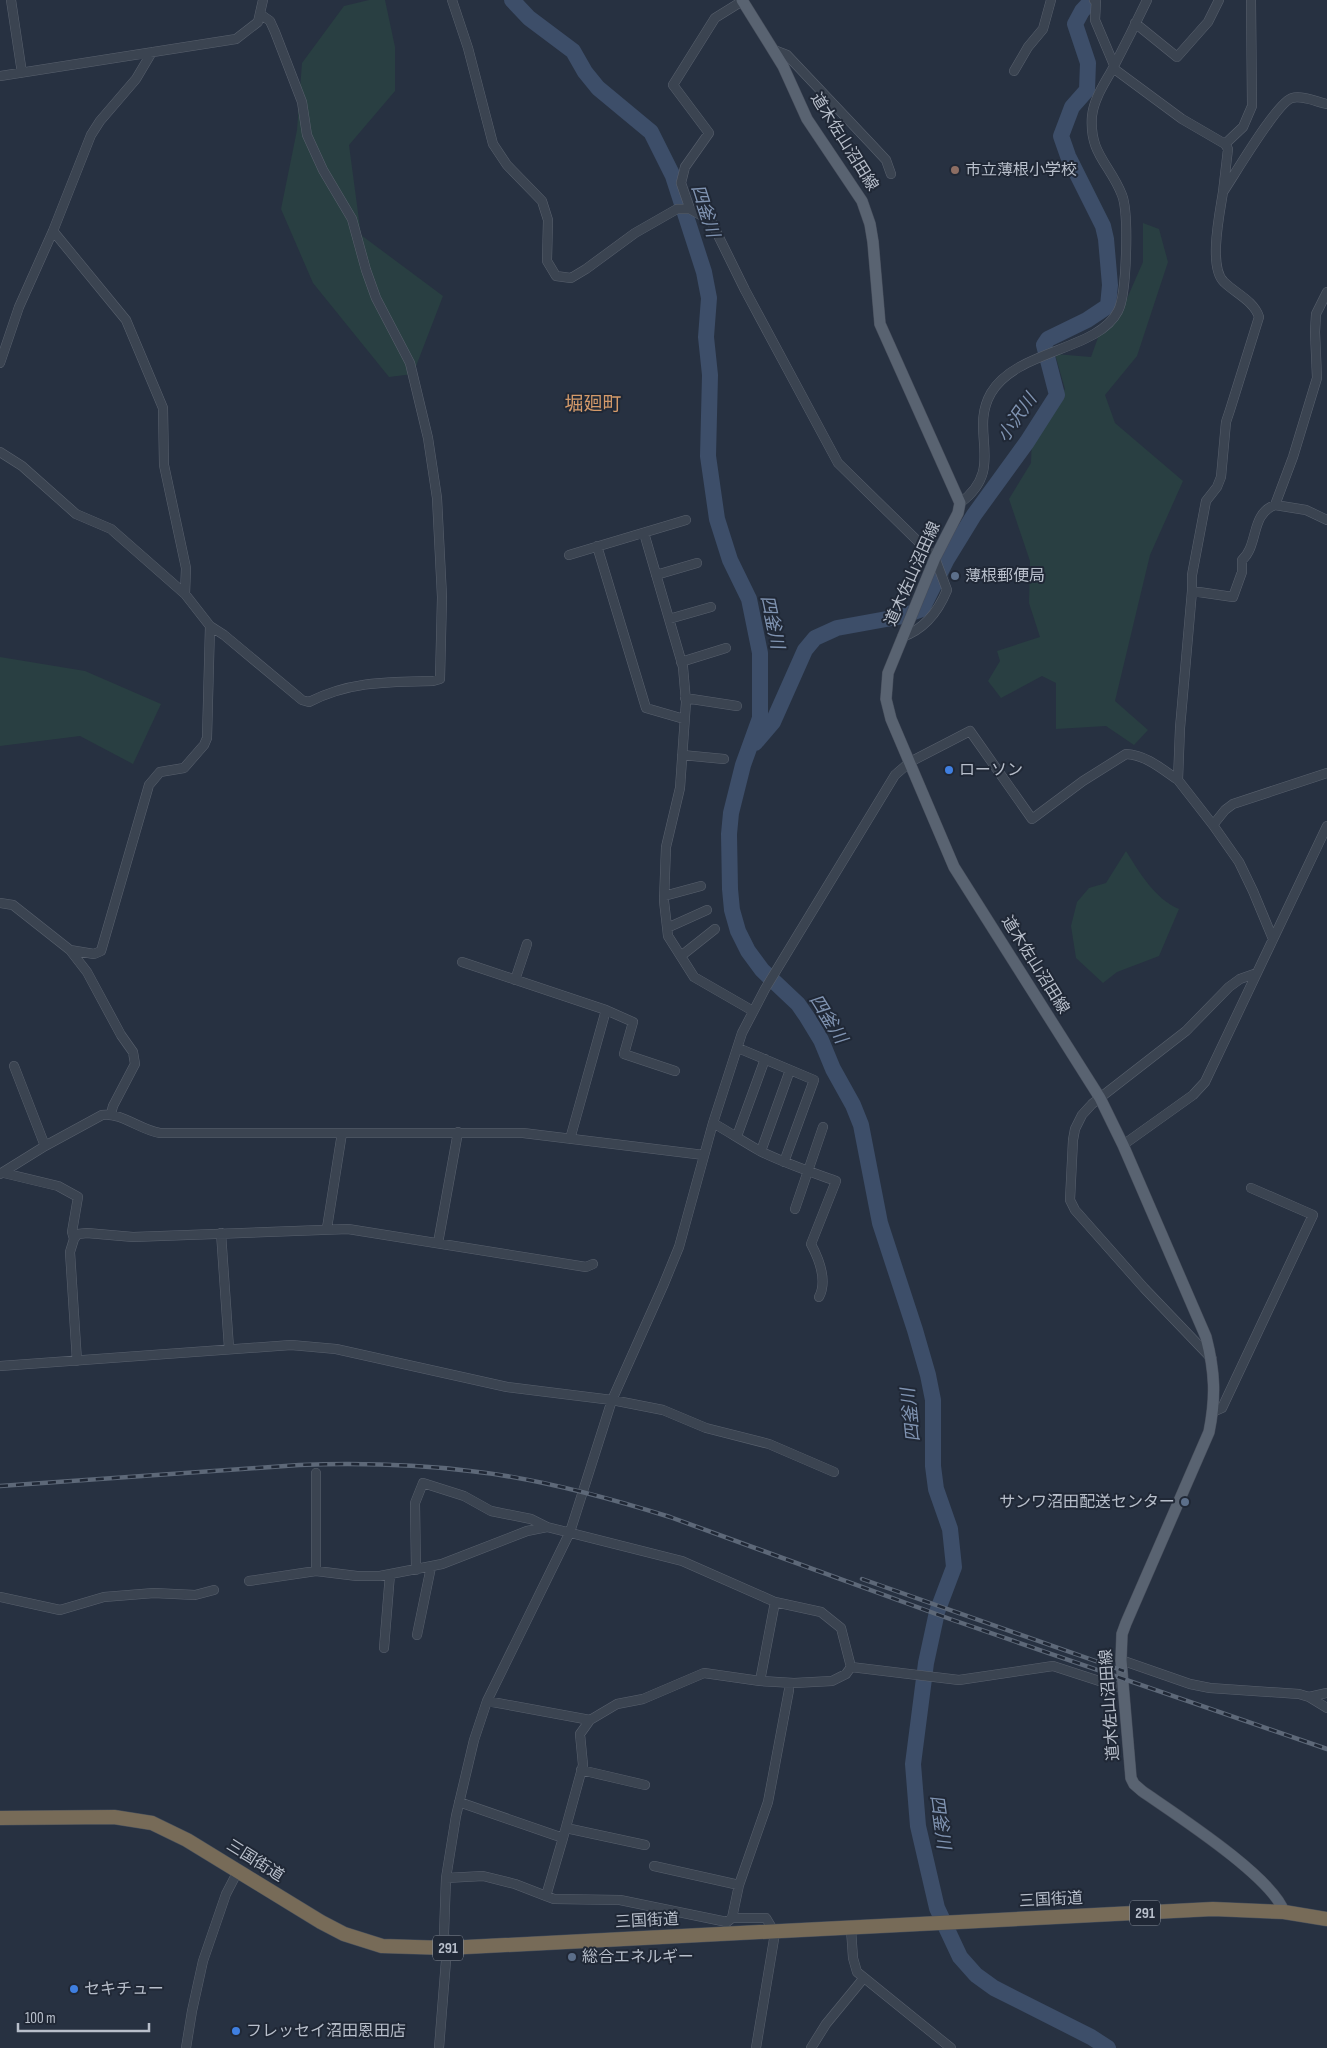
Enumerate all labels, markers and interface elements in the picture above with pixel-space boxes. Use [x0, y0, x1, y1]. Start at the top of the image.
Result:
street label: 道木佐山沼田線 [806, 89, 882, 195]
place label: 市立薄根小学校 [965, 161, 1077, 180]
marker: 市立薄根小学校 [949, 164, 961, 176]
water label: 四釜川 [687, 182, 724, 242]
water label: 小沢川 [993, 388, 1042, 446]
district label: 堀廻町 [564, 393, 622, 416]
street label: 道木佐山沼田線 [882, 519, 944, 629]
place label: 薄根郵便局 [965, 567, 1045, 586]
marker: 薄根郵便局 [949, 570, 961, 582]
water label: 四釜川 [756, 593, 788, 653]
place label: ローソン [959, 761, 1023, 780]
marker: ローソン [943, 764, 955, 776]
street label: 道木佐山沼田線 [997, 912, 1073, 1018]
water label: 四釜川 [805, 991, 852, 1049]
water label: 四釜川 [898, 1385, 924, 1443]
place label: サンワ沼田配送センター [999, 1493, 1175, 1512]
marker: サンワ沼田配送センター [1179, 1496, 1191, 1508]
street label: 道木佐山沼田線 [1097, 1648, 1123, 1762]
water label: 四釜川 [926, 1794, 954, 1852]
street label: 三国街道 [223, 1836, 287, 1886]
street label: 三国街道 [1019, 1889, 1083, 1911]
road number: 291 [1130, 1900, 1160, 1926]
street label: 三国街道 [615, 1910, 679, 1932]
road number: 291 [433, 1936, 463, 1960]
place label: 総合エネルギー [582, 1948, 694, 1967]
marker: 総合エネルギー [566, 1951, 578, 1963]
place label: セキチュー [84, 1980, 164, 1999]
marker: セキチュー [68, 1983, 80, 1995]
scale bar [18, 2000, 149, 2032]
text: 100 m [25, 2009, 56, 2028]
place label: フレッセイ沼田恩田店 [246, 2022, 406, 2041]
marker: フレッセイ沼田恩田店 [230, 2025, 242, 2037]

